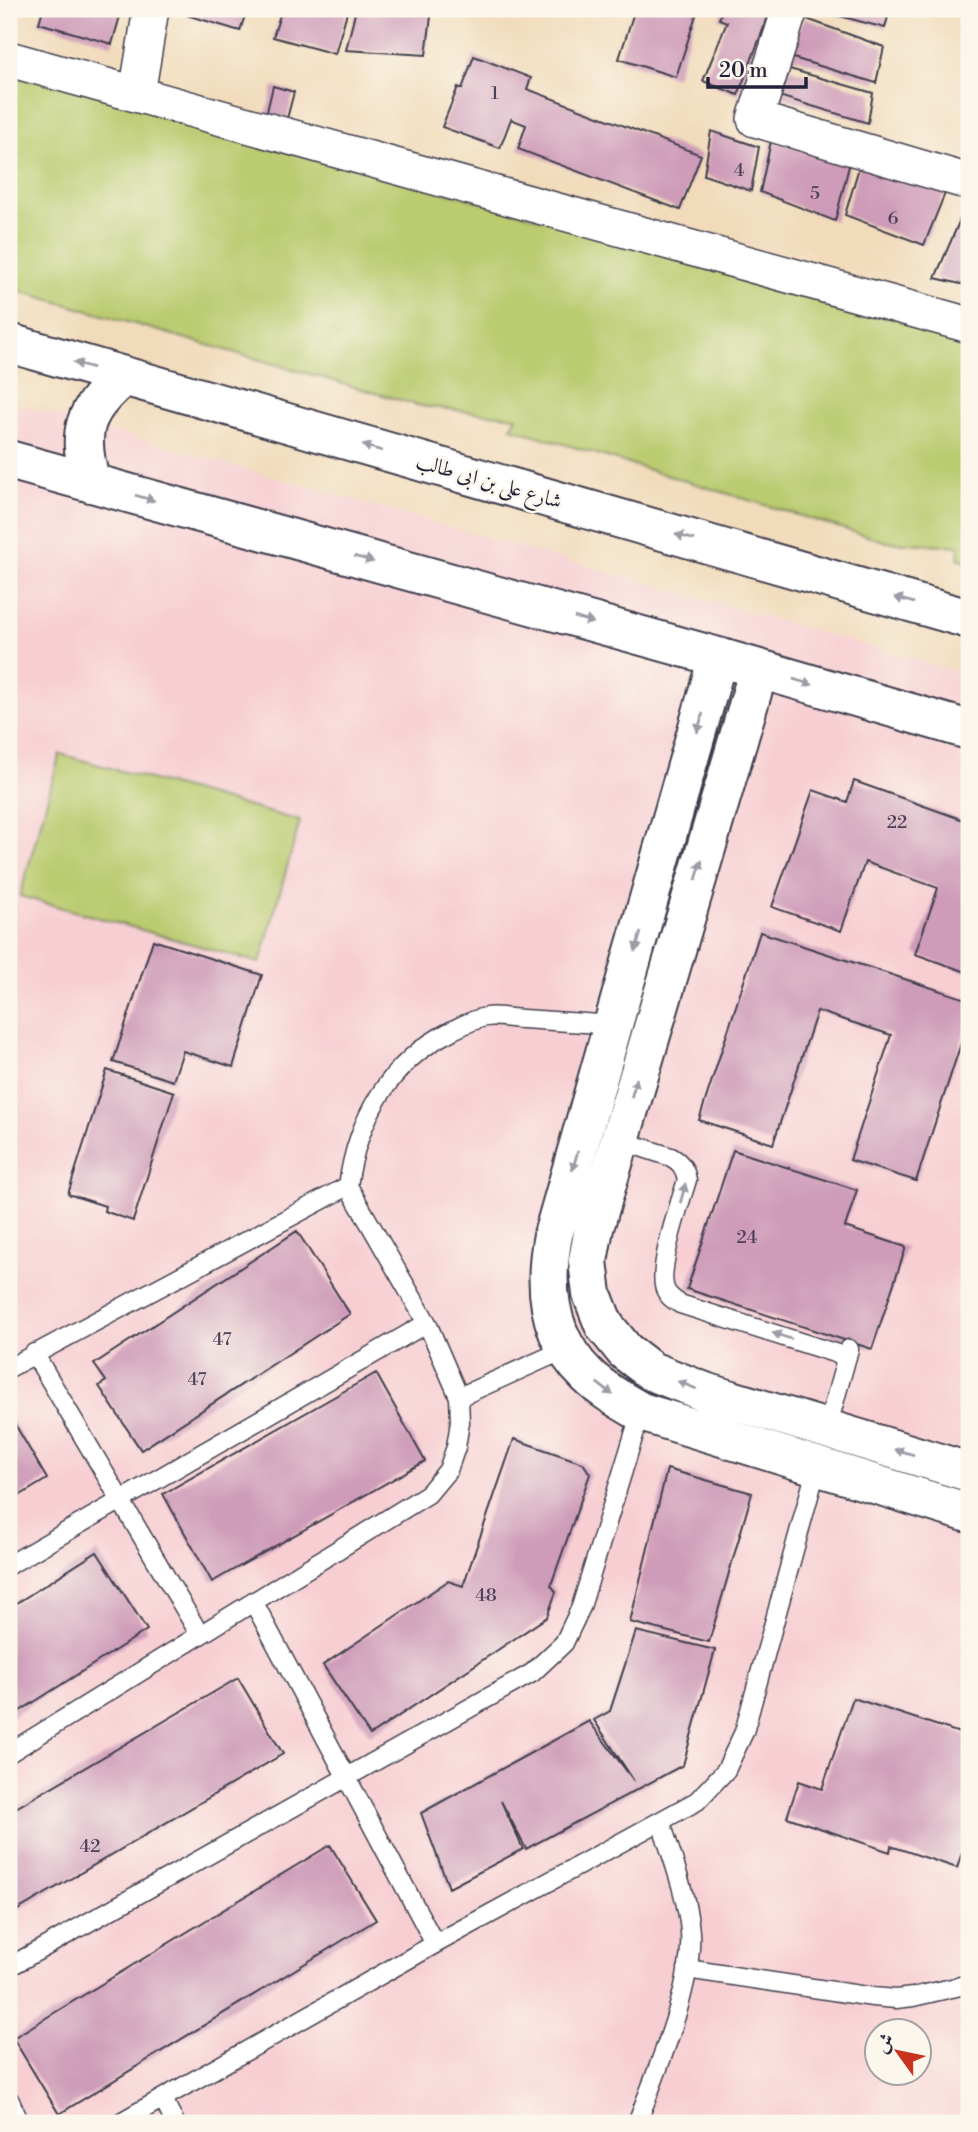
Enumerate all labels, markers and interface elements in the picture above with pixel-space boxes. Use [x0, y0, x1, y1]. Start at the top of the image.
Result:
scale bar [708, 46, 806, 90]
text: 20 m [719, 58, 768, 84]
house number: 1 [491, 82, 499, 105]
house number: 4 [734, 159, 745, 182]
house number: 5 [810, 182, 820, 205]
house number: 6 [888, 207, 899, 230]
one-way arrow [72, 359, 93, 369]
one-way arrow [361, 442, 382, 452]
street label: شارع على بن ابى طالب [412, 449, 565, 519]
one-way arrow [134, 493, 156, 504]
one-way arrow [674, 532, 695, 542]
one-way arrow [354, 554, 376, 565]
one-way arrow [893, 595, 914, 605]
one-way arrow [573, 615, 595, 626]
one-way arrow [792, 677, 813, 687]
one-way arrow [694, 713, 704, 734]
house number: 22 [887, 811, 907, 834]
one-way arrow [694, 859, 704, 880]
one-way arrow [632, 931, 643, 953]
one-way arrow [630, 1077, 640, 1098]
one-way arrow [570, 1150, 580, 1171]
one-way arrow [678, 1182, 689, 1204]
house number: 24 [736, 1226, 758, 1249]
house number: 47 [212, 1328, 232, 1351]
one-way arrow [771, 1330, 792, 1341]
house number: 47 [187, 1368, 207, 1391]
one-way arrow [676, 1379, 697, 1390]
one-way arrow [596, 1382, 614, 1397]
one-way arrow [893, 1447, 914, 1457]
house number: 48 [475, 1584, 497, 1607]
house number: 42 [80, 1835, 100, 1858]
north arrow [862, 2016, 932, 2086]
text: ش [869, 2029, 900, 2058]

